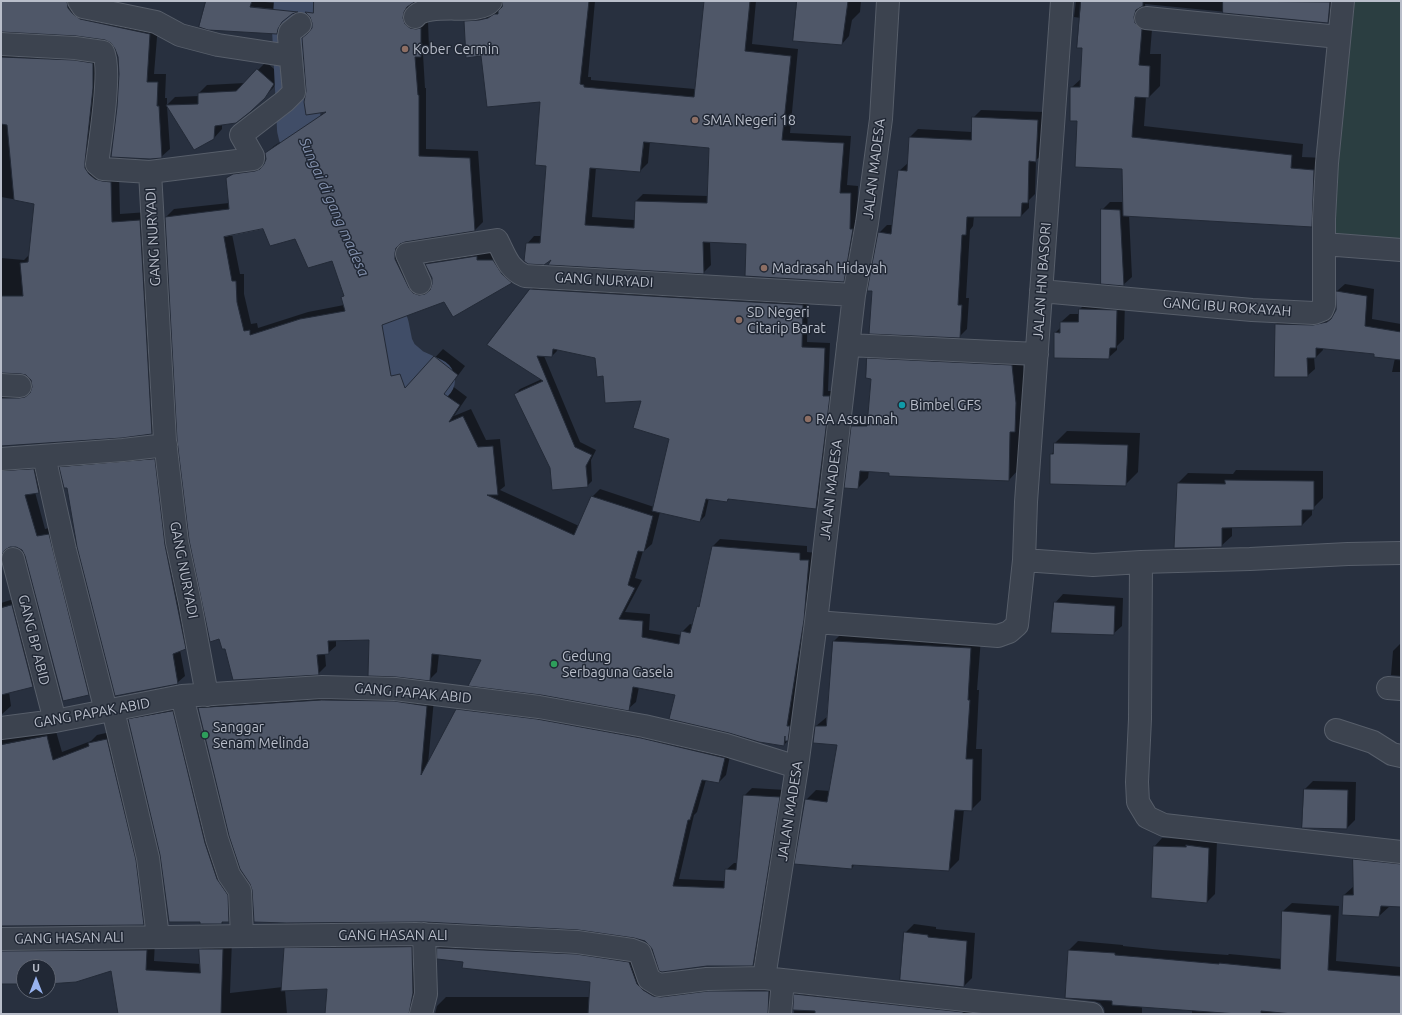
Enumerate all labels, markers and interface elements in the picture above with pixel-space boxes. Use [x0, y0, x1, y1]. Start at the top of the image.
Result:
place label: Kober Cermin [413, 41, 499, 57]
marker: Kober Cermin [400, 44, 410, 54]
place label: SMA Negeri 18 [703, 112, 796, 128]
marker: SMA Negeri 18 [690, 115, 700, 125]
street label: JALAN MADESA [859, 118, 889, 220]
water label: Sungai di gang madesa [295, 135, 373, 279]
street label: GANG NURYADI [142, 187, 164, 287]
street label: JALAN HN BASORI [1030, 222, 1054, 340]
place label: Madrasah Hidayah [772, 260, 887, 276]
marker: Madrasah Hidayah [759, 263, 769, 273]
street label: GANG NURYADI [554, 269, 654, 291]
street label: GANG IBU ROKAYAH [1162, 294, 1292, 320]
place label: SD Negeri Citarip Barat [747, 304, 826, 336]
marker: SD Negeri Citarip Barat [734, 315, 744, 325]
place label: Bimbel GFS [910, 397, 981, 413]
marker: Bimbel GFS [897, 400, 907, 410]
place label: RA Assunnah [816, 411, 898, 427]
marker: RA Assunnah [803, 414, 813, 424]
street label: JALAN MADESA [816, 439, 846, 541]
street label: GANG NURYADI [166, 520, 202, 620]
street label: GANG BP ABID [15, 593, 53, 687]
place label: Gedung Serbaguna Gasela [562, 648, 673, 680]
marker: Gedung Serbaguna Gasela [549, 659, 559, 669]
street label: GANG PAPAK ABID [354, 679, 472, 707]
street label: GANG PAPAK ABID [33, 694, 151, 732]
place label: Sanggar Senam Melinda [213, 719, 309, 752]
marker: Sanggar Senam Melinda [200, 730, 210, 740]
street label: JALAN MADESA [774, 760, 806, 862]
street label: GANG HASAN ALI [338, 927, 448, 943]
street label: GANG HASAN ALI [14, 929, 124, 947]
north arrow [16, 959, 56, 999]
text: U [32, 962, 40, 974]

